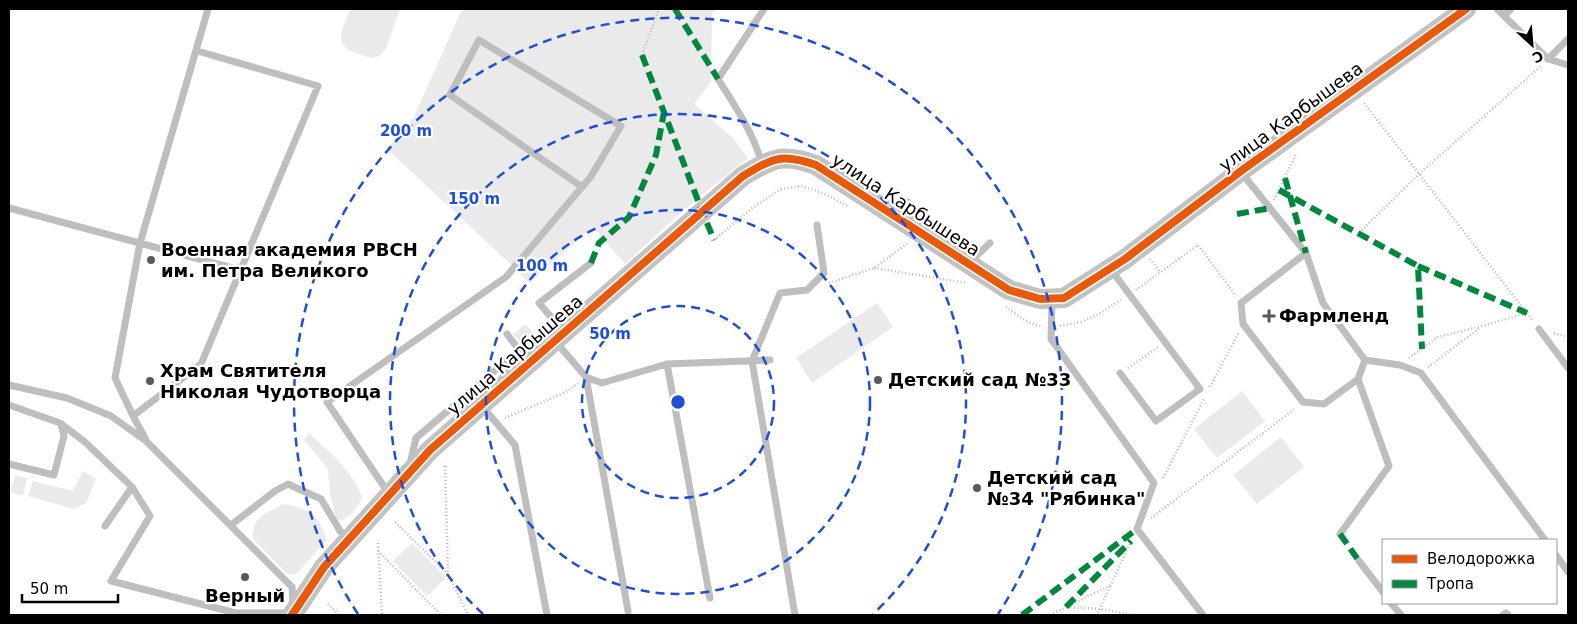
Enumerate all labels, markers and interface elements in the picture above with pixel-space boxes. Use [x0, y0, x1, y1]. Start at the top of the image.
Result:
north arrow [1507, 20, 1557, 70]
text: С [1530, 47, 1546, 66]
street label: улица Карбышева [1215, 57, 1367, 176]
text: 200 m [380, 122, 432, 140]
street label: улица Карбышева [828, 149, 984, 260]
text: 150 m [448, 190, 500, 208]
place label: Военная академия РВСН им. Петра Великого [161, 239, 418, 281]
marker: Военная академия РВСН им. Петра Великого [145, 254, 157, 266]
text: 100 m [516, 257, 568, 275]
street label: улица Карбышева [443, 290, 587, 419]
place label: Фармленд [1279, 305, 1389, 326]
marker: Фармленд [1263, 310, 1275, 322]
text: 50 m [589, 325, 631, 343]
place label: Храм Святителя Николая Чудотворца [160, 360, 381, 402]
place label: Детский сад №33 [888, 369, 1071, 390]
marker: Детский сад №33 [872, 374, 884, 386]
marker: Храм Святителя Николая Чудотворца [144, 375, 156, 387]
centre of rings [669, 393, 687, 411]
place label: Детский сад №34 "Рябинка" [987, 467, 1145, 509]
marker: Детский сад №34 "Рябинка" [971, 482, 983, 494]
legend [1382, 539, 1557, 604]
text: Велодорожка [1427, 550, 1535, 568]
marker: Верный [239, 571, 251, 583]
scale bar [22, 572, 119, 604]
text: Тропа [1426, 575, 1474, 593]
text: 50 m [30, 580, 68, 598]
place label: Верный [205, 585, 285, 606]

